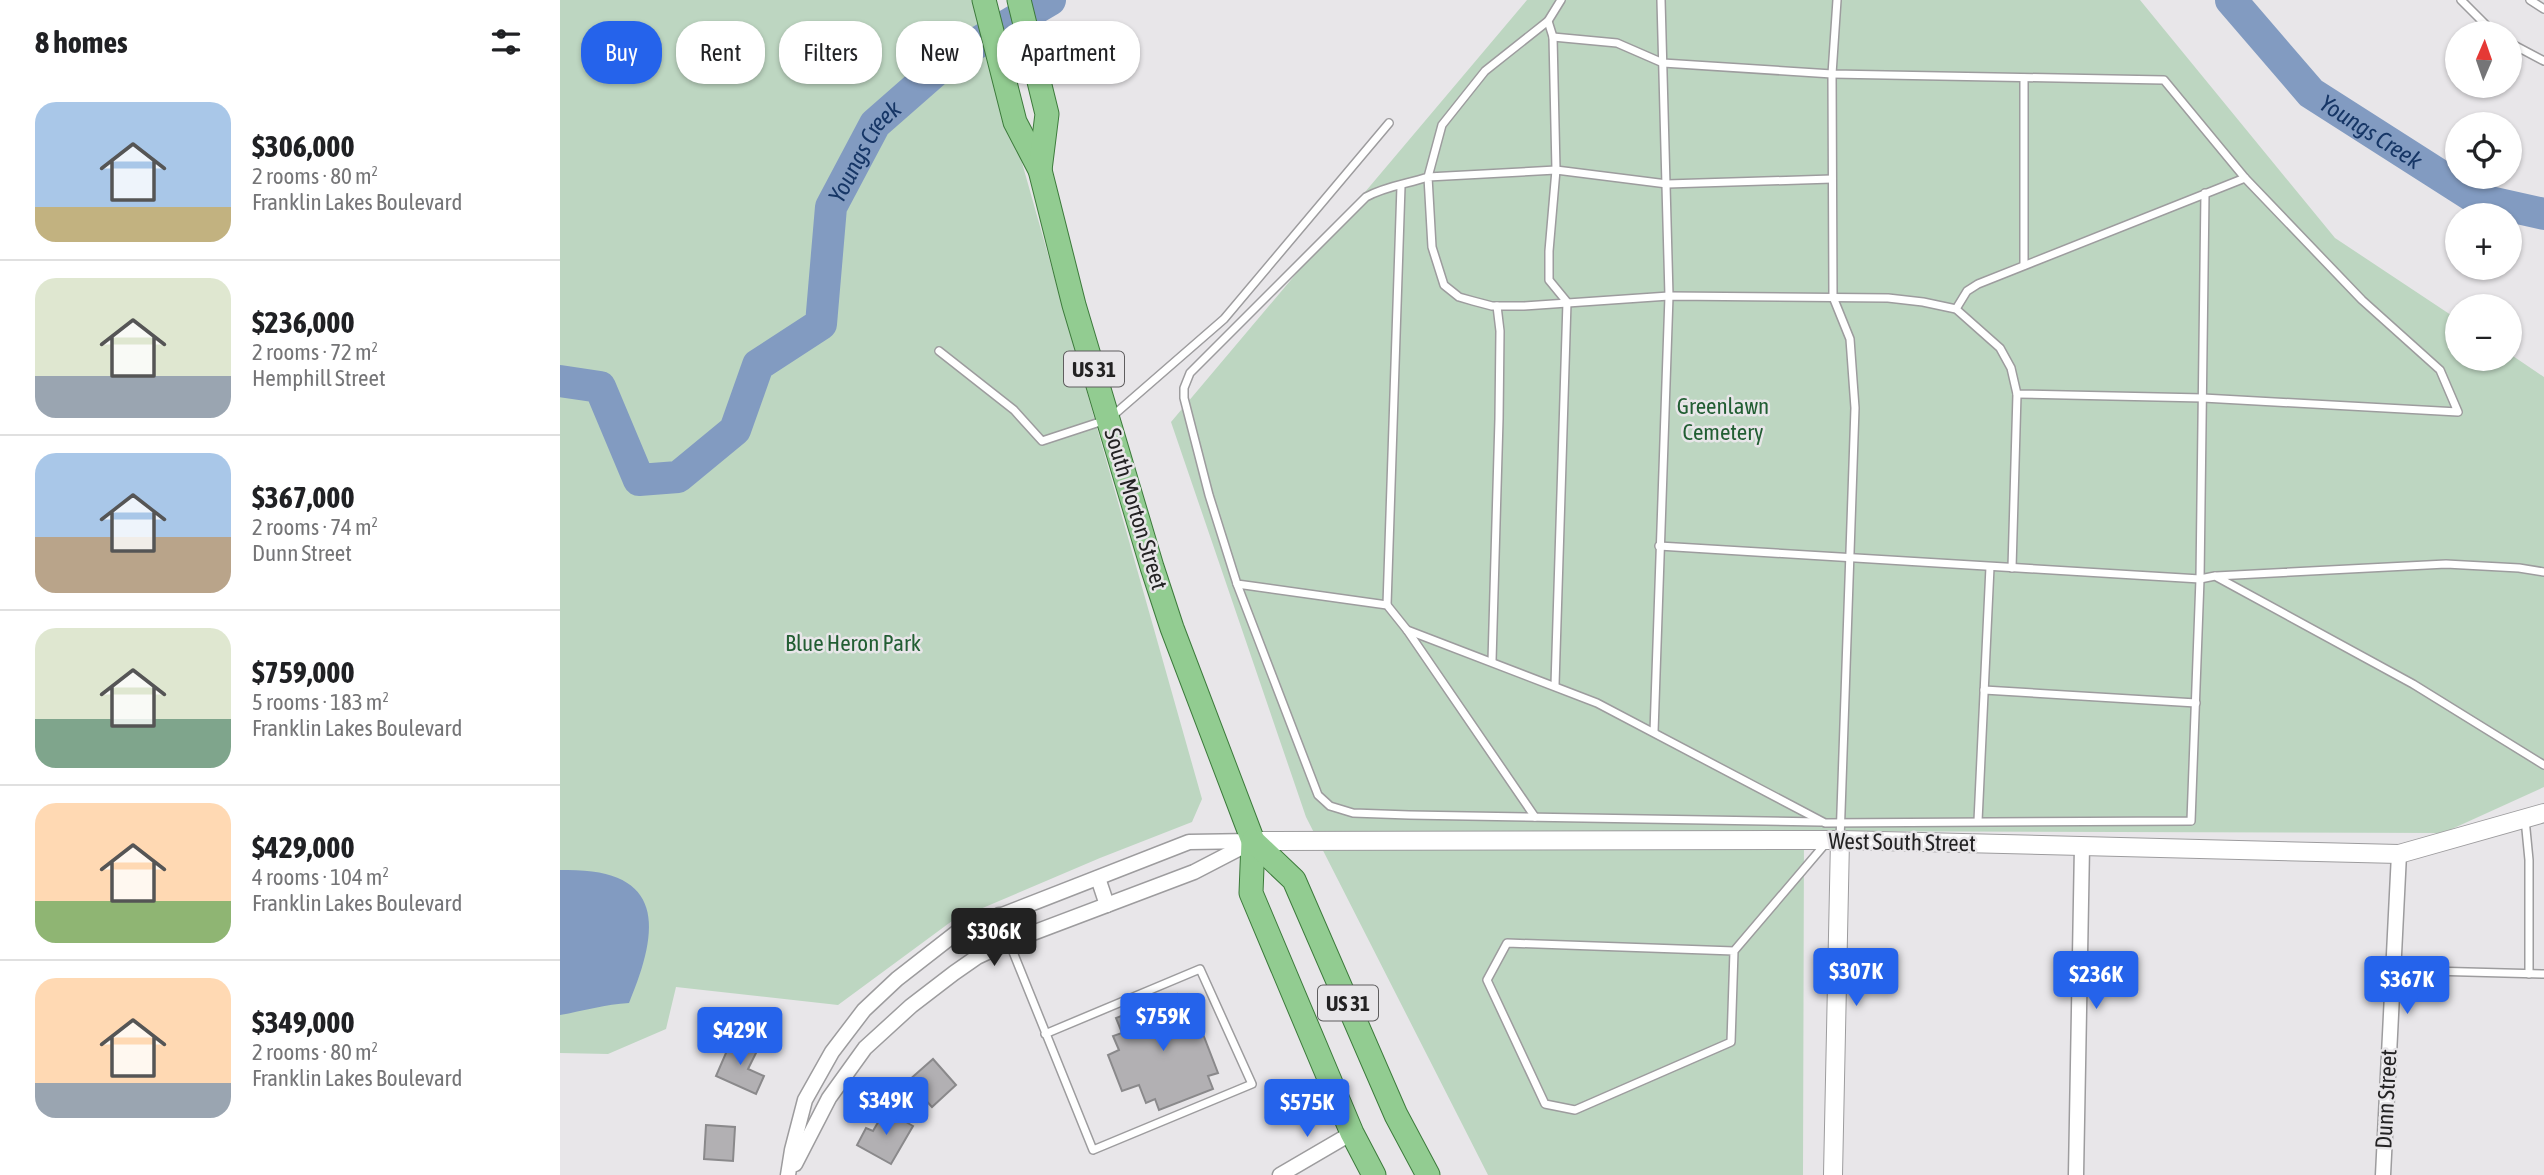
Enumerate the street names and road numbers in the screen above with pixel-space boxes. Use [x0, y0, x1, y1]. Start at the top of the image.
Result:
road number: US 31 [1064, 352, 1124, 386]
street label: South Morton Street [1099, 425, 1173, 593]
street label: West South Street [1828, 828, 1976, 856]
road number: US 31 [1318, 986, 1378, 1020]
street label: Dunn Street [2370, 1048, 2402, 1150]

